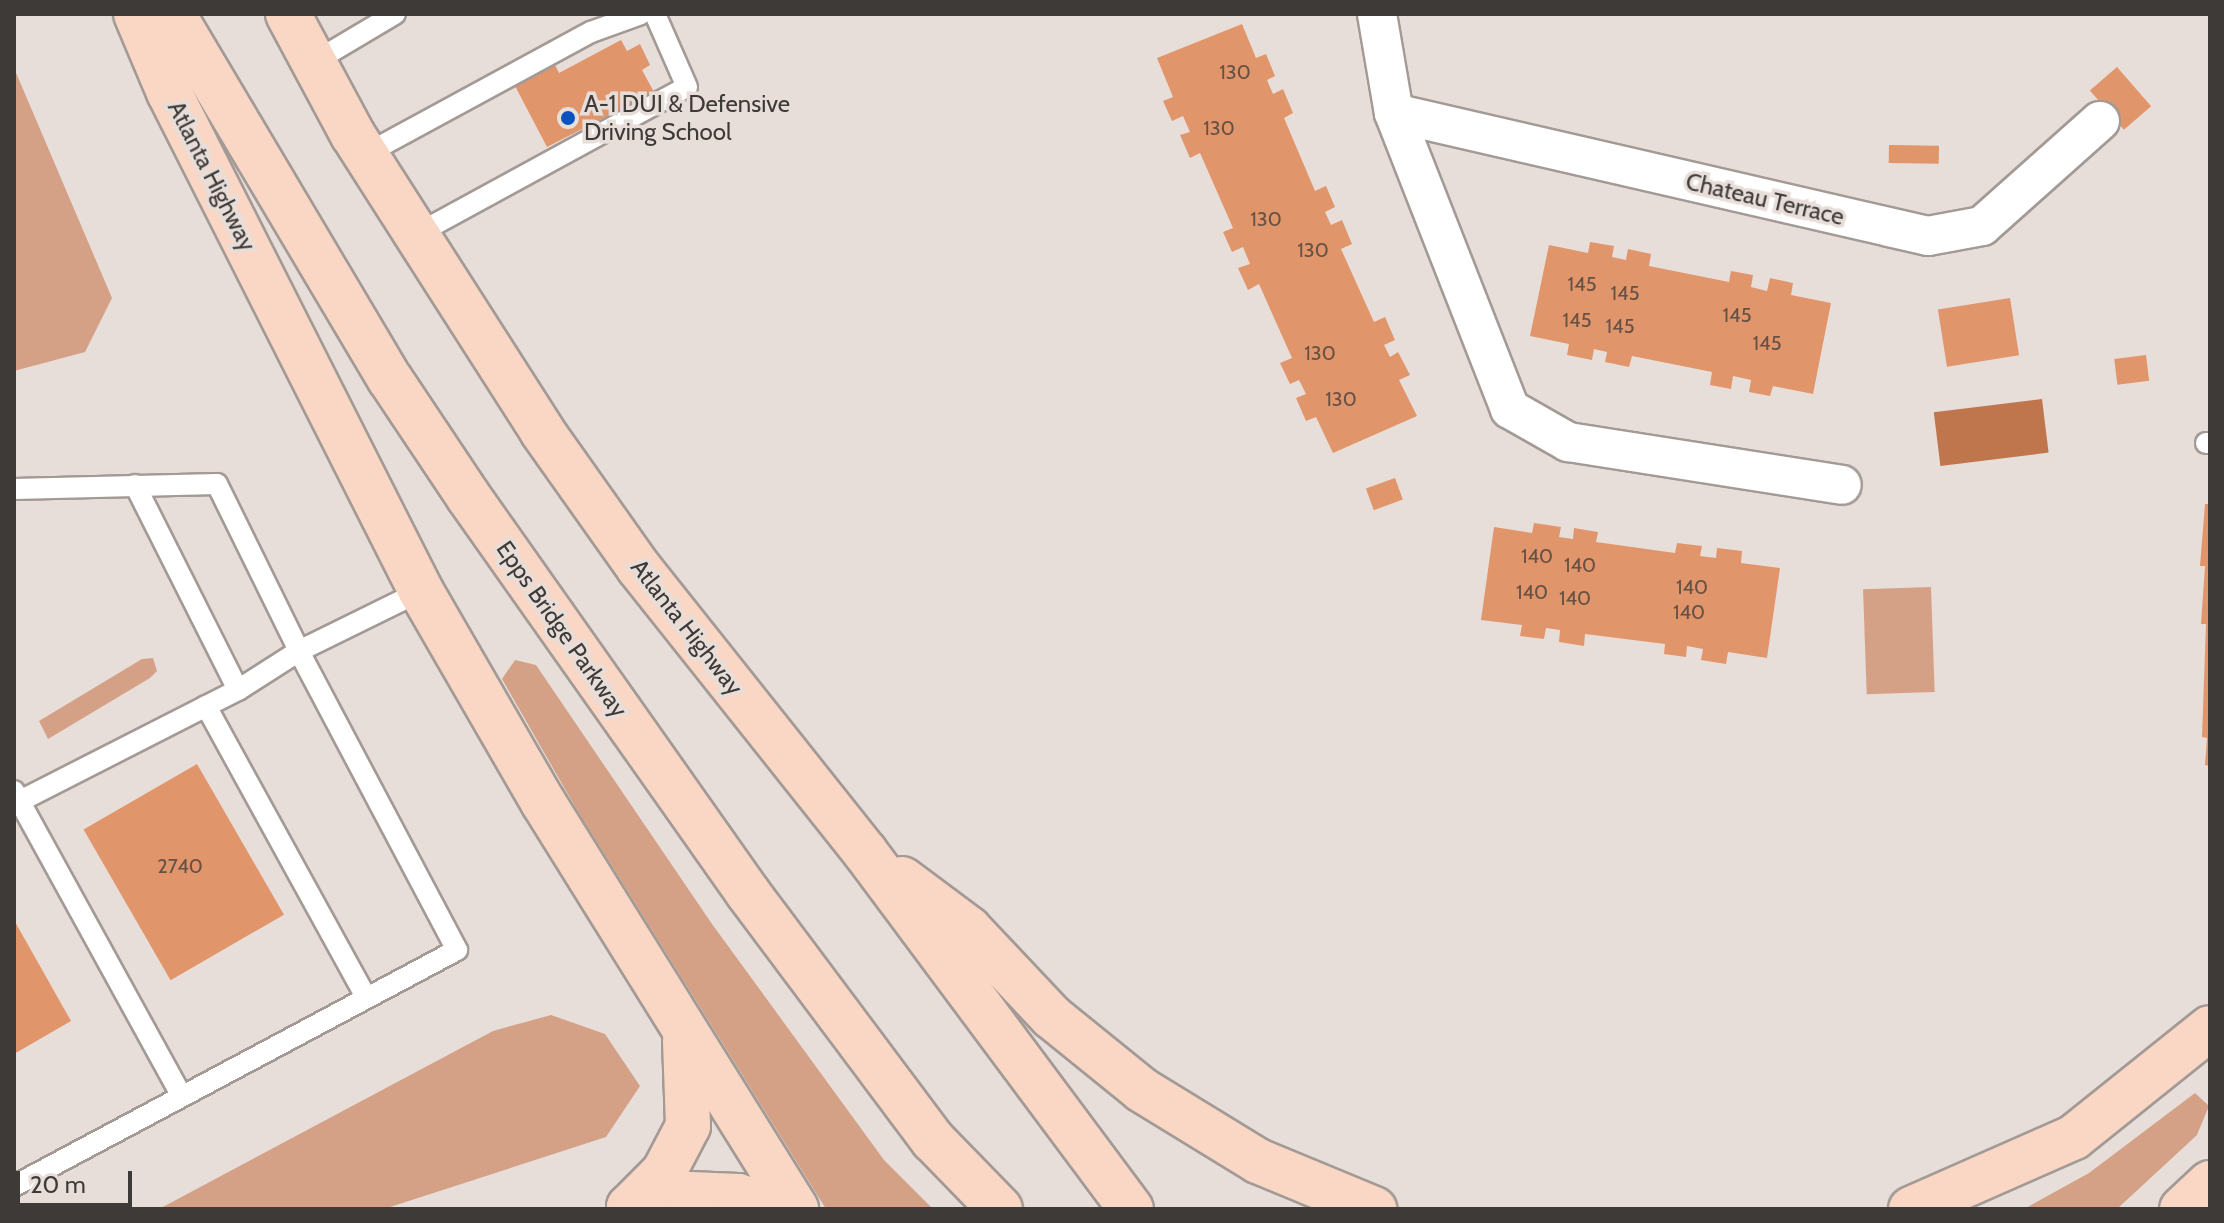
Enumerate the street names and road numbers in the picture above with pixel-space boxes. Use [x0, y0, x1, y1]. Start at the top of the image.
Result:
street label: Atlanta Highway [162, 96, 262, 256]
street label: Chateau Terrace [1683, 167, 1847, 231]
street label: Epps Bridge Parkway [490, 535, 634, 723]
street label: Atlanta Highway [625, 553, 749, 701]

